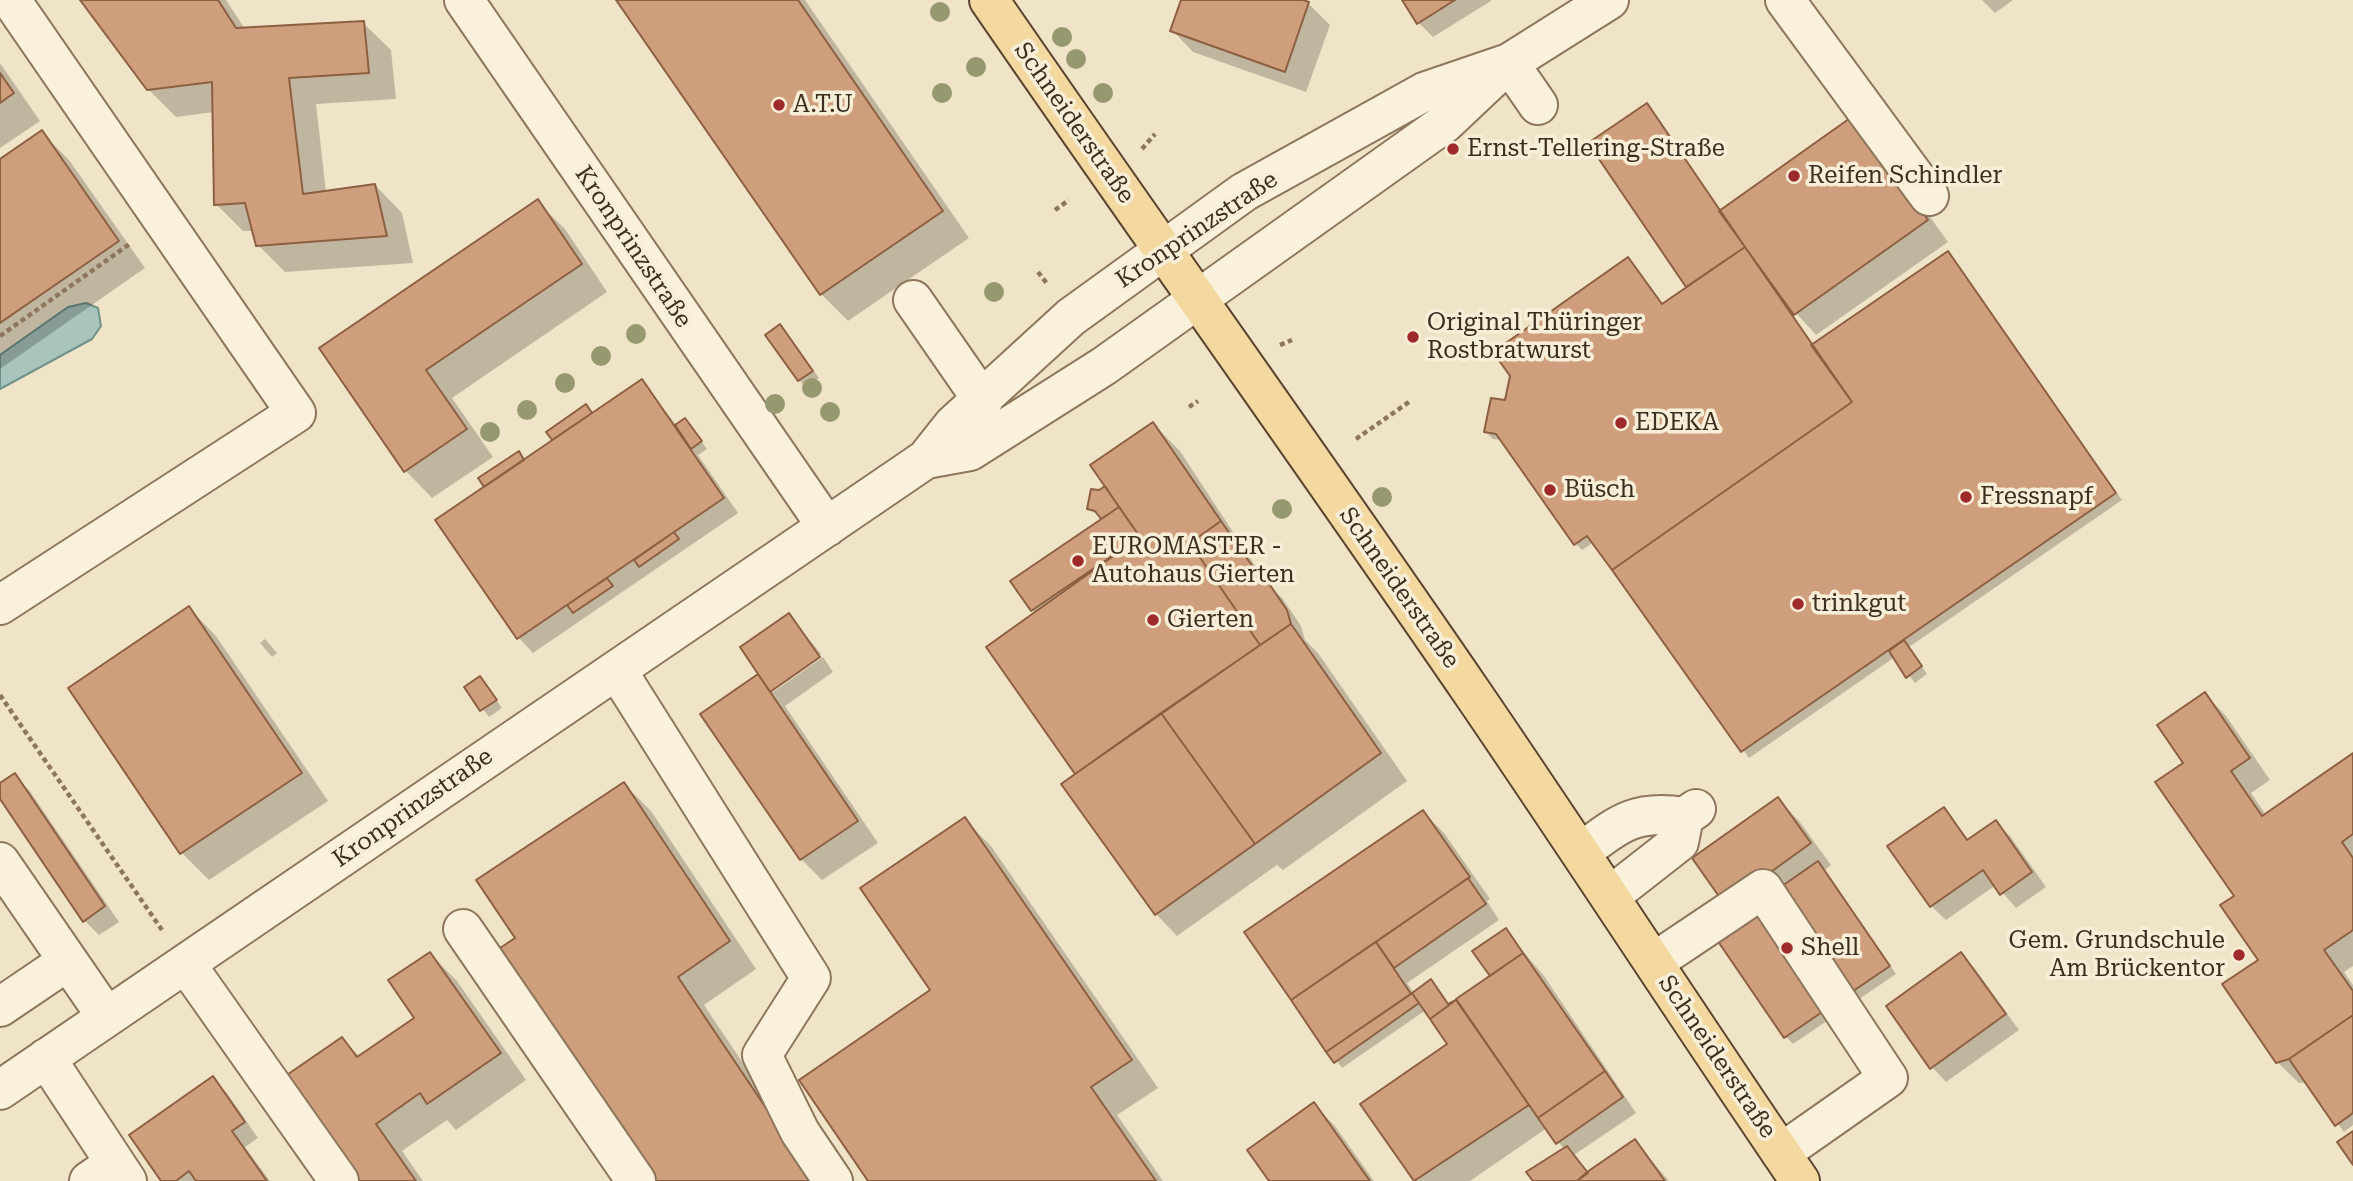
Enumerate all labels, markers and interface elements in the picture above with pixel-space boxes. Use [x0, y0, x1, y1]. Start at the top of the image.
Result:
street label: Schneiderstraße [1008, 37, 1140, 209]
place label: A.T.U [793, 91, 853, 119]
marker: A.T.U [771, 97, 787, 113]
place label: Ernst-Tellering-Straße [1467, 135, 1725, 163]
marker: Ernst-Tellering-Straße [1445, 141, 1461, 157]
street label: Kronprinzstraße [568, 161, 698, 333]
place label: Reifen Schindler [1808, 162, 2002, 190]
street label: Kronprinzstraße [1111, 165, 1283, 295]
marker: Reifen Schindler [1786, 168, 1802, 184]
place label: Original Thüringer Rostbratwurst [1427, 309, 1642, 365]
marker: Original Thüringer Rostbratwurst [1405, 329, 1421, 345]
place label: EDEKA [1635, 409, 1719, 437]
marker: EDEKA [1613, 415, 1629, 431]
place label: Büsch [1564, 476, 1635, 504]
marker: Büsch [1542, 482, 1558, 498]
place label: Fressnapf [1980, 483, 2093, 511]
marker: Fressnapf [1958, 489, 1974, 505]
street label: Schneiderstraße [1333, 502, 1465, 674]
place label: EUROMASTER - Autohaus Gierten [1092, 533, 1295, 589]
marker: EUROMASTER - Autohaus Gierten [1070, 553, 1086, 569]
place label: trinkgut [1812, 590, 1906, 618]
marker: trinkgut [1790, 596, 1806, 612]
place label: Gierten [1167, 606, 1254, 634]
marker: Gierten [1145, 612, 1161, 628]
street label: Kronprinzstraße [327, 742, 499, 874]
place label: Gem. Grundschule Am Brückentor [2009, 927, 2225, 983]
place label: Shell [1801, 934, 1859, 962]
marker: Shell [1779, 940, 1795, 956]
marker: Gem. Grundschule Am Brückentor [2231, 947, 2247, 963]
street label: Schneiderstraße [1652, 970, 1782, 1144]

